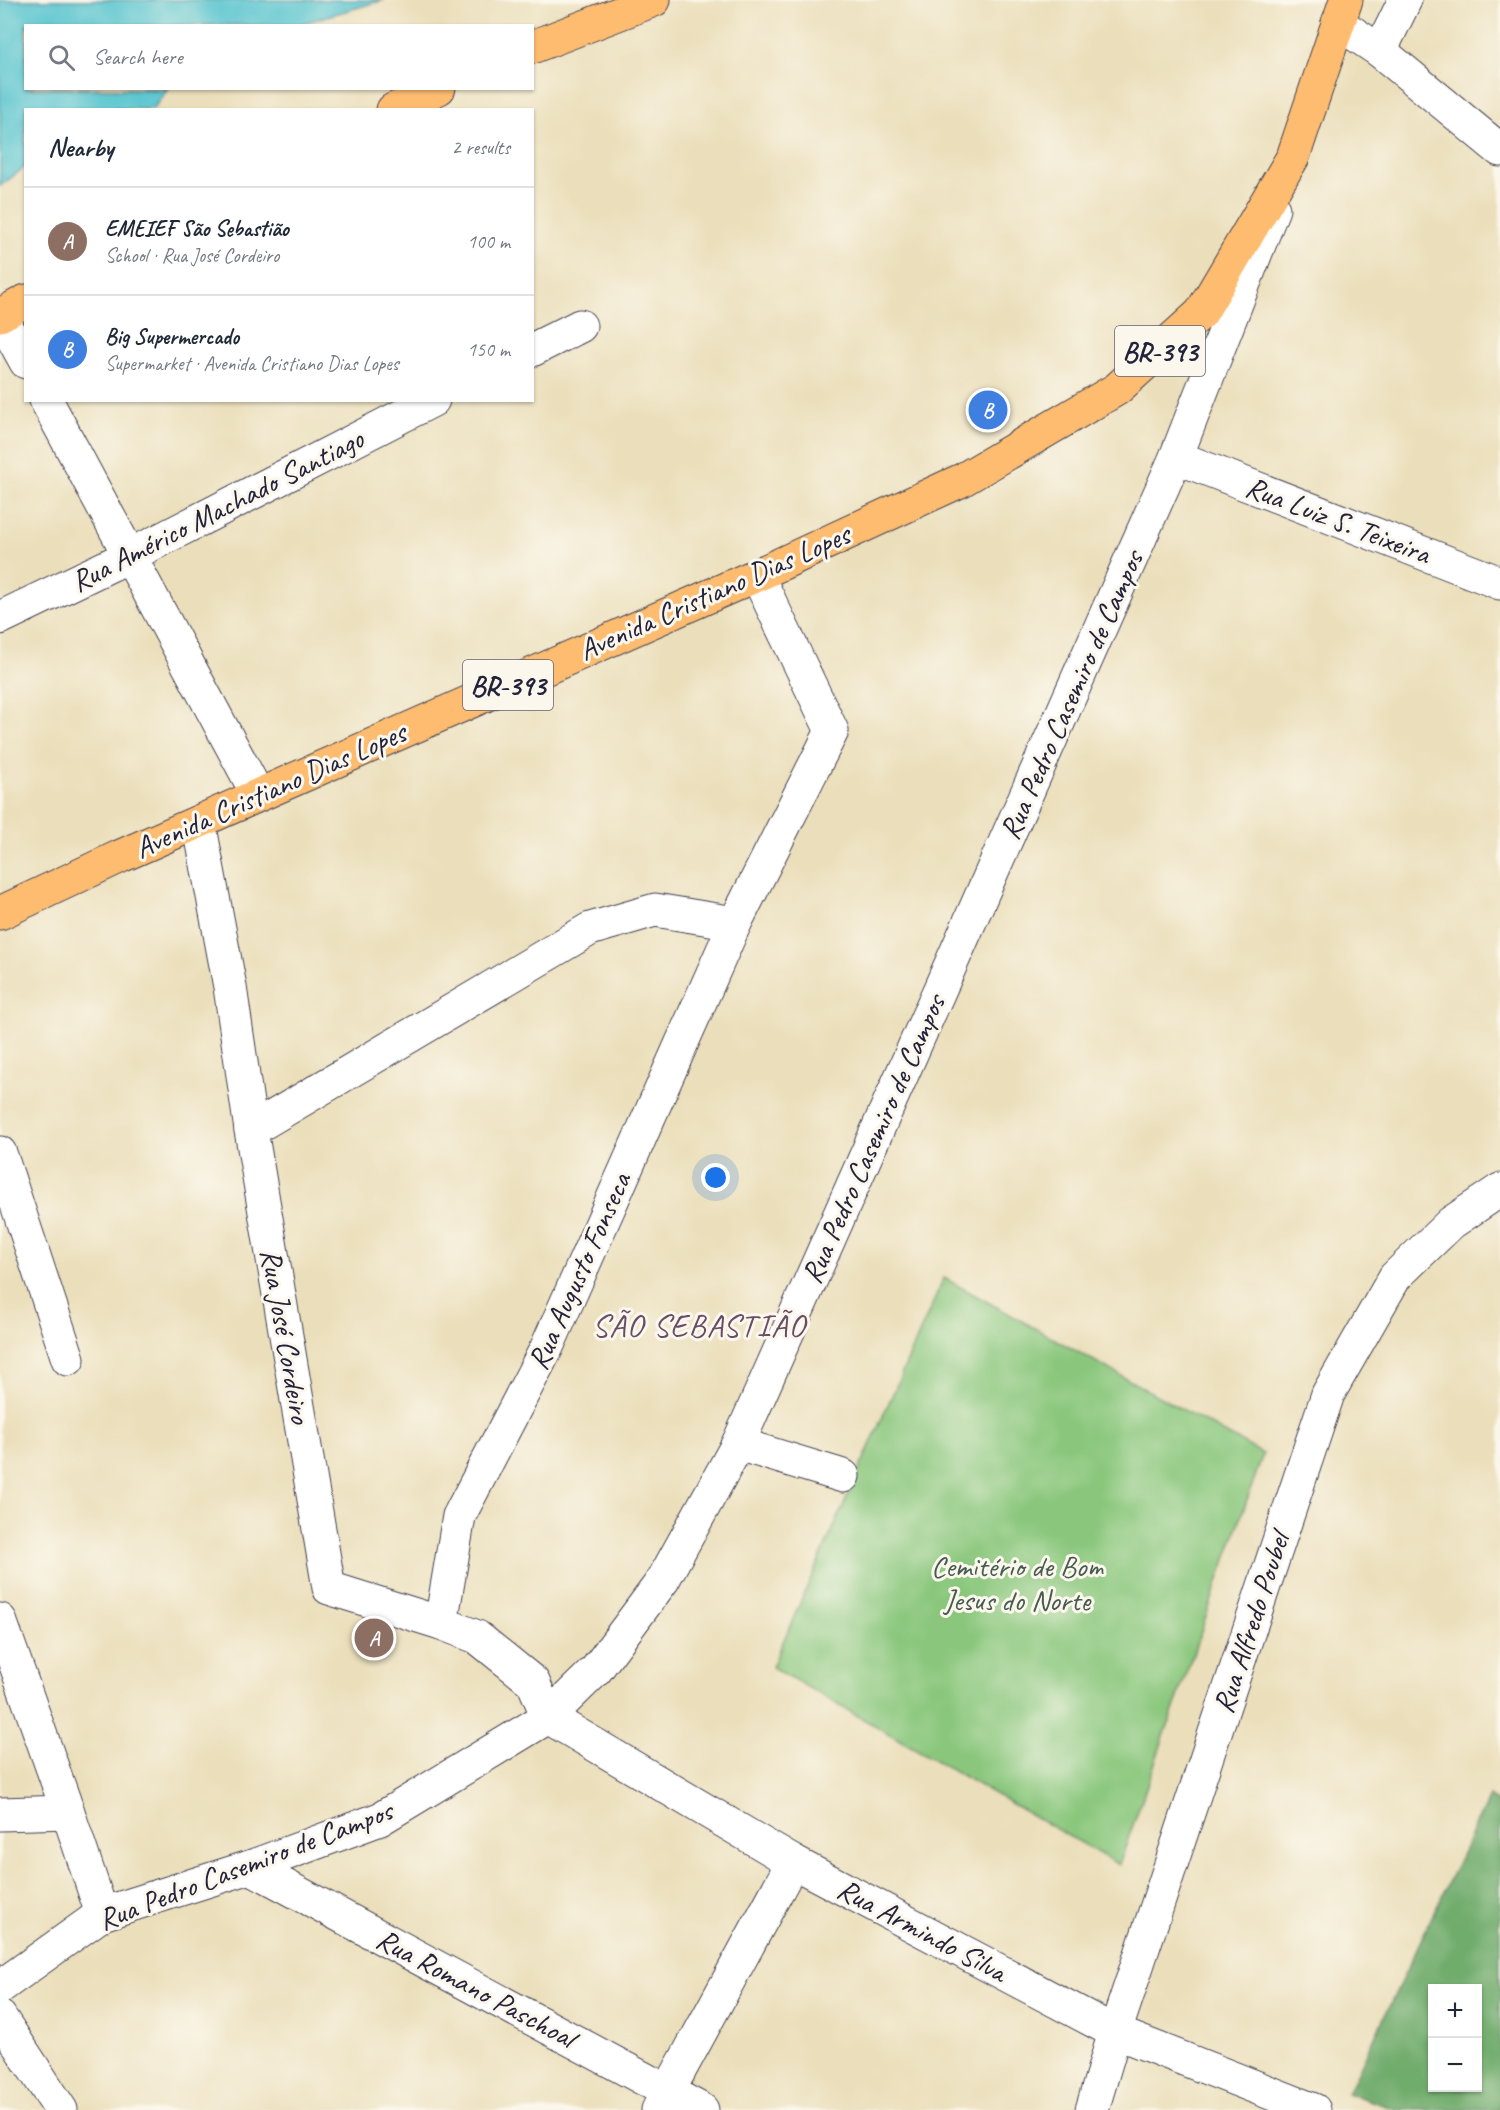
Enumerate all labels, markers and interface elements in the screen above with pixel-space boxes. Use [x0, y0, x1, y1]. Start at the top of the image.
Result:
search box [24, 24, 534, 90]
icon: search [45, 41, 78, 74]
text: Search here [93, 43, 183, 71]
text: Nearby [48, 131, 113, 164]
text: 2 results [451, 135, 510, 160]
text: EMEIEF São Sebastião [105, 215, 289, 243]
text: A [62, 229, 73, 254]
text: 100 m [467, 229, 510, 254]
text: School · Rua José Cordeiro [105, 243, 279, 268]
text: Big Supermercado [105, 323, 239, 351]
road number: BR-393 [1115, 326, 1205, 376]
text: B [62, 337, 73, 362]
text: 150 m [467, 337, 510, 362]
text: Supermarket · Avenida Cristiano Dias Lopes [105, 351, 399, 376]
pin: B [968, 388, 1008, 432]
street label: Rua Américo Machado Santiago [64, 419, 371, 600]
street label: Rua Luiz S. Teixeira [1240, 467, 1437, 573]
street label: Avenida Cristiano Dias Lopes [573, 514, 858, 669]
street label: Rua Pedro Casemiro de Campos [990, 542, 1153, 845]
road number: BR-393 [463, 660, 553, 710]
street label: Avenida Cristiano Dias Lopes [129, 712, 414, 867]
street label: Rua Pedro Casemiro de Campos [792, 986, 955, 1289]
your location [701, 1163, 730, 1192]
street label: Rua Augusto Fonseca [519, 1165, 640, 1375]
street label: Rua José Cordeiro [252, 1246, 320, 1428]
district label: SÃO SEBASTIÃO [592, 1305, 807, 1346]
street label: Rua Alfredo Poubel [1204, 1523, 1300, 1718]
park label: Cemitério de Bom Jesus do Norte [931, 1547, 1104, 1619]
pin: A [354, 1616, 394, 1660]
street label: Rua Pedro Casemiro de Campos [93, 1790, 400, 1939]
street label: Rua Armindo Silva [831, 1870, 1015, 1992]
street label: Rua Romano Paschoal [370, 1920, 586, 2059]
map controls [1428, 1984, 1482, 2092]
button: + [1428, 1984, 1482, 2038]
button: − [1428, 2038, 1482, 2092]

